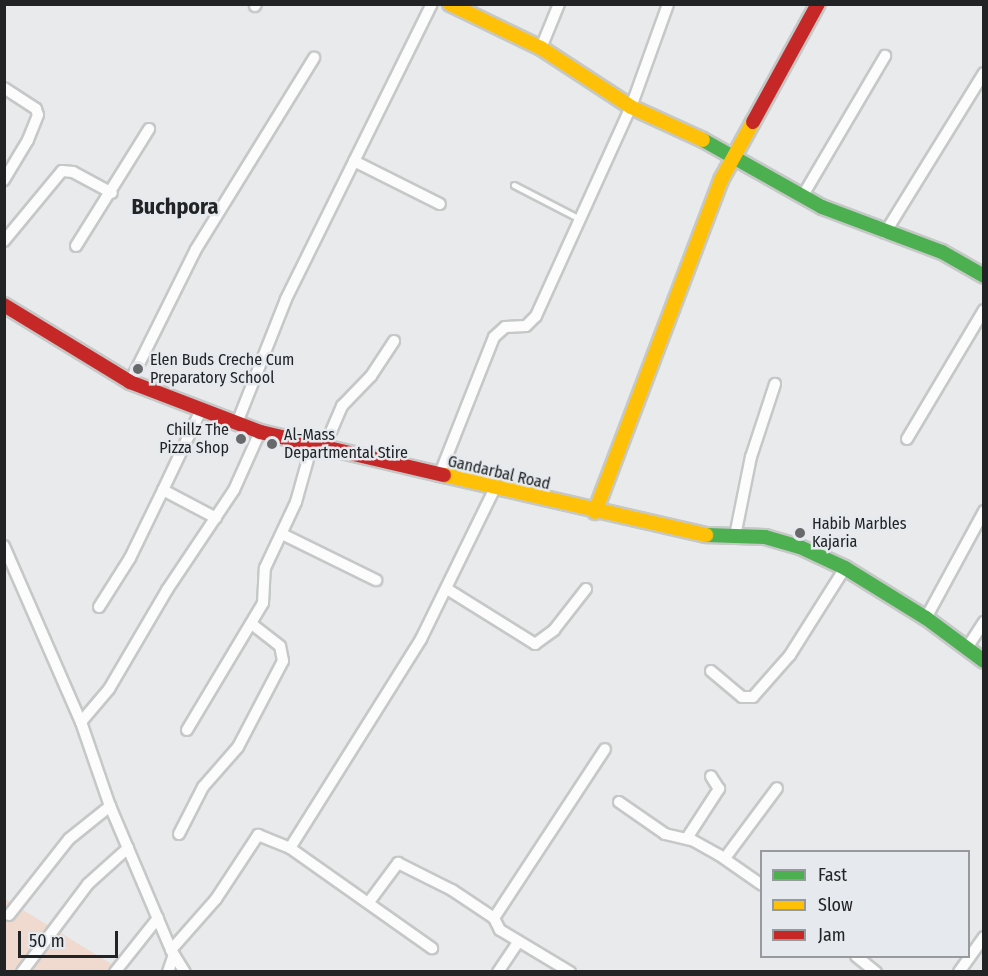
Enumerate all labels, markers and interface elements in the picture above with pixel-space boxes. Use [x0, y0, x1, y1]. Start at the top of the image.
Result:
district label: Buchpora [132, 194, 218, 220]
place label: Elen Buds Creche Cum Preparatory School [150, 350, 294, 388]
marker: Elen Buds Creche Cum Preparatory School [131, 362, 145, 376]
place label: Chillz The Pizza Shop [159, 420, 229, 458]
place label: Al-Mass Departmental Stire [284, 425, 408, 463]
marker: Chillz The Pizza Shop [234, 432, 248, 446]
marker: Al-Mass Departmental Stire [265, 437, 279, 451]
street label: Gandarbal Road [446, 452, 552, 494]
place label: Habib Marbles Kajaria [812, 514, 907, 552]
marker: Habib Marbles Kajaria [793, 526, 807, 540]
legend [760, 850, 970, 958]
text: Fast [818, 864, 847, 886]
text: Slow [818, 894, 853, 916]
scale bar [21, 919, 122, 957]
text: Jam [818, 924, 846, 946]
text: 50 m [29, 930, 65, 952]

